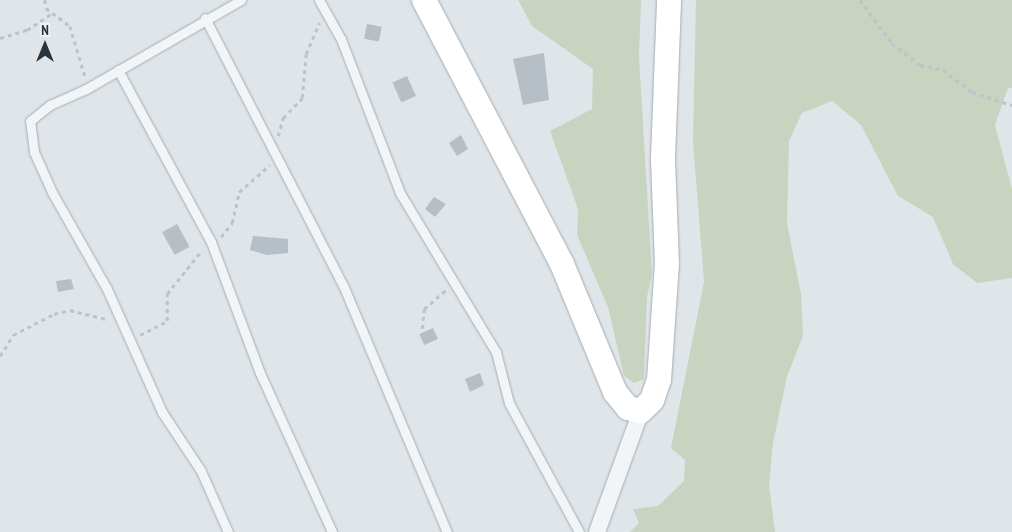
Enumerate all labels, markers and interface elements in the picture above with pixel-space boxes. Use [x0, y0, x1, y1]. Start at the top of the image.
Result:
north arrow [20, 20, 70, 70]
text: N [41, 21, 49, 39]

